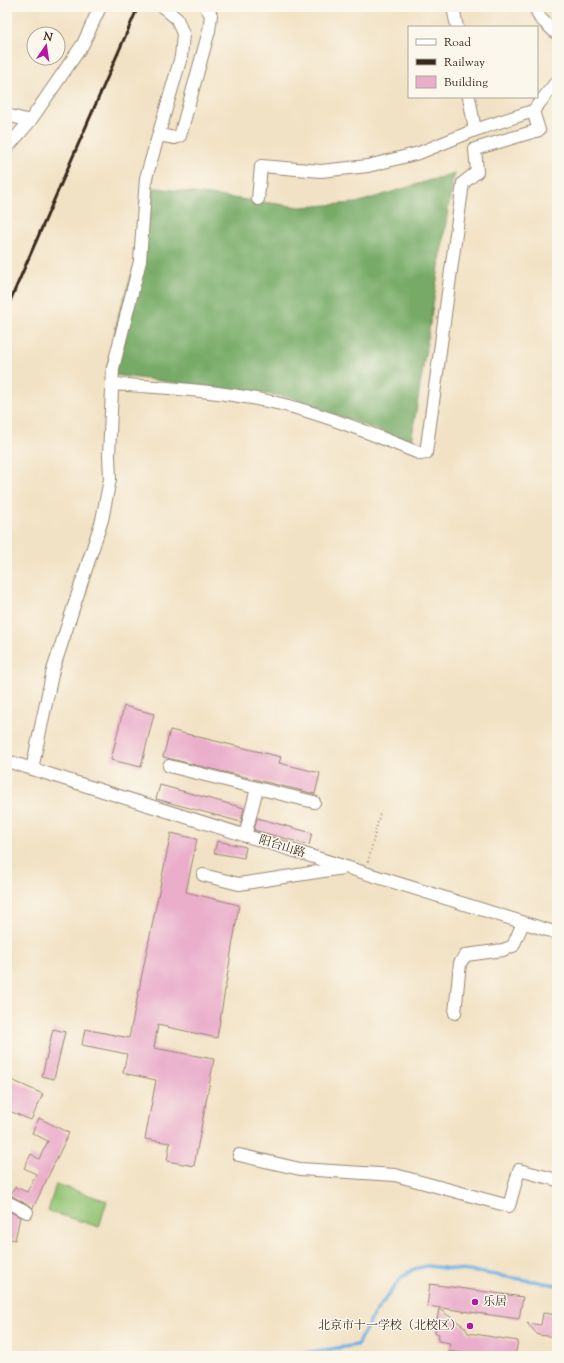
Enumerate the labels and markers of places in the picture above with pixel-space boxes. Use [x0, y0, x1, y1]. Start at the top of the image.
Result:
place label: 乐居 [483, 1293, 507, 1311]
marker: 乐居 [470, 1297, 480, 1307]
place label: 北京市十一学校（北校区） [318, 1317, 462, 1335]
marker: 北京市十一学校（北校区） [465, 1321, 475, 1331]

